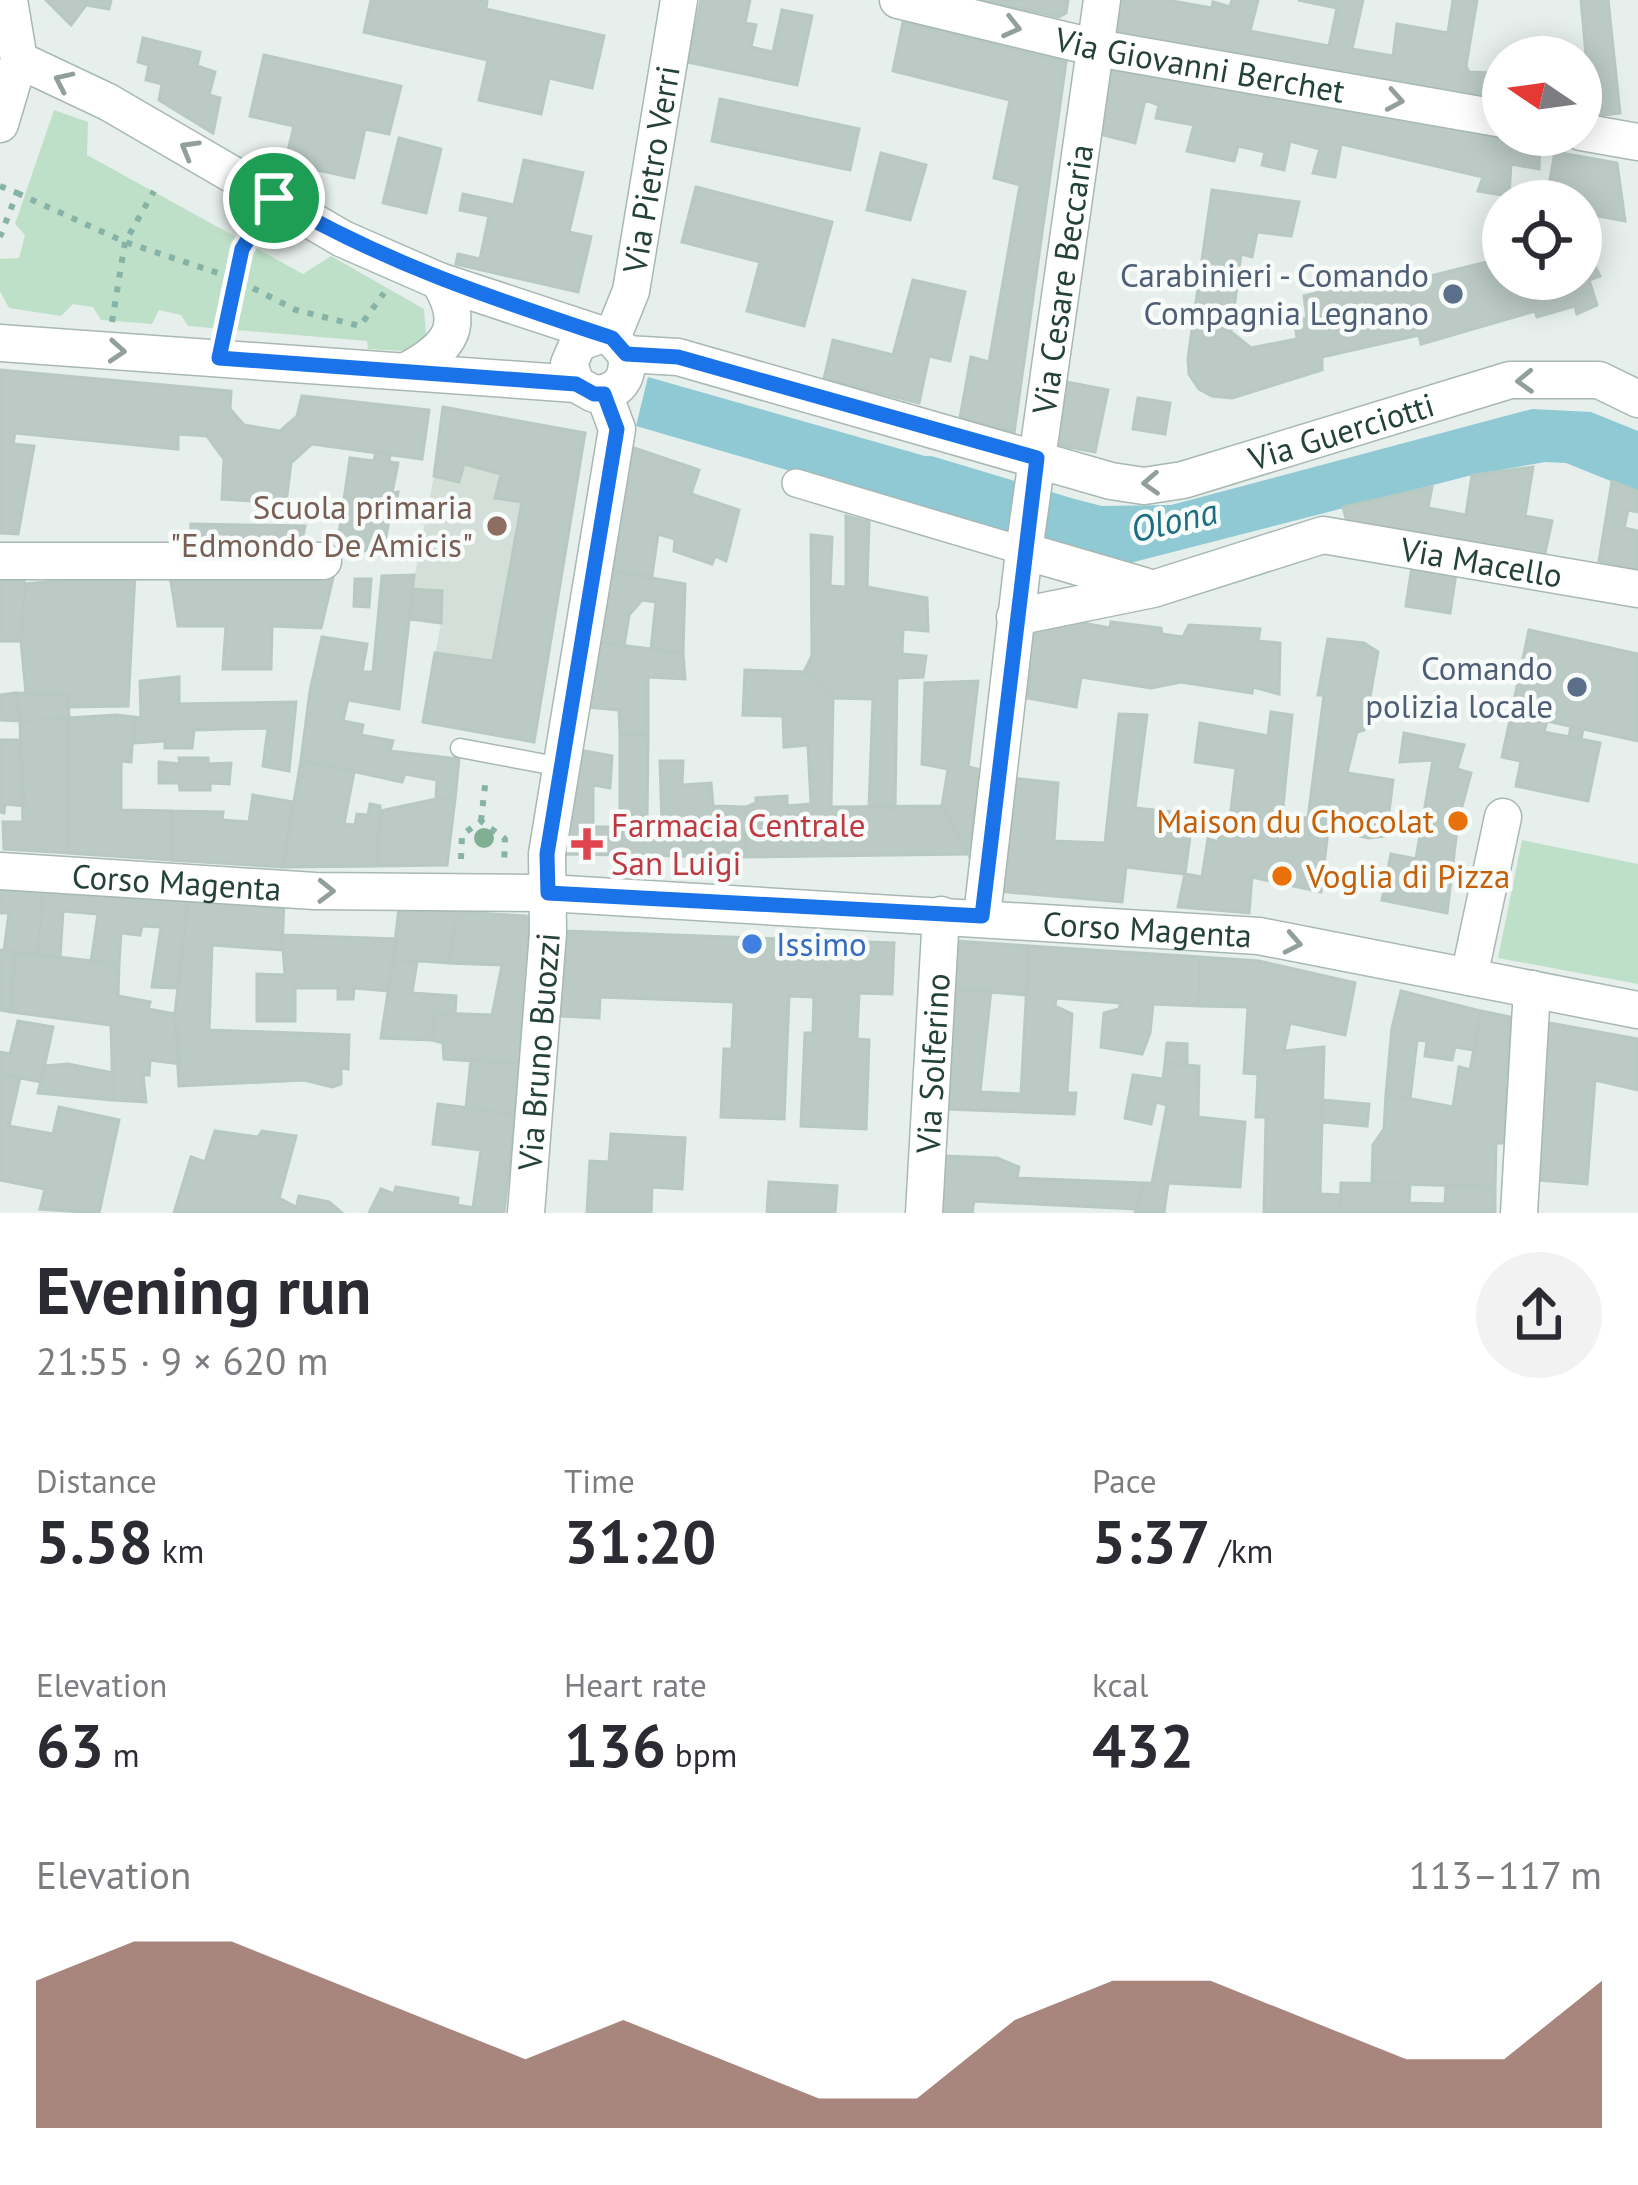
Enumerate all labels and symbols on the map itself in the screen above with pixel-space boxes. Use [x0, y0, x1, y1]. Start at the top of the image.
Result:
one-way arrow [1002, 13, 1022, 38]
street label: Via Giovanni Berchet [1050, 16, 1348, 112]
north arrow [1482, 36, 1602, 156]
street label: Via Pietro Verri [612, 62, 689, 277]
one-way arrow [54, 72, 75, 95]
one-way arrow [1385, 86, 1405, 112]
one-way arrow [180, 141, 202, 164]
street label: Via Cesare Beccaria [1022, 141, 1102, 418]
pin [223, 147, 325, 249]
place label: Carabinieri - Comando Compagnia Legnano [1120, 253, 1429, 334]
marker: Carabinieri - Comando Compagnia Legnano [1440, 281, 1466, 307]
one-way arrow [108, 337, 127, 363]
one-way arrow [1516, 368, 1534, 394]
street label: Via Guerciotti [1242, 383, 1439, 480]
one-way arrow [1141, 470, 1159, 496]
place label: Scuola primaria "Edmondo De Amicis" [170, 485, 473, 566]
water label: Olona [1126, 487, 1222, 552]
marker: Scuola primaria "Edmondo De Amicis" [484, 513, 510, 539]
street label: Via Macello [1397, 527, 1566, 597]
place label: Comando polizia locale [1365, 646, 1553, 727]
marker: Comando polizia locale [1564, 674, 1590, 700]
place label: Maison du Chocolat [1156, 799, 1434, 842]
place label: Farmacia Centrale San Luigi [611, 803, 865, 884]
marker: Maison du Chocolat [1445, 808, 1471, 834]
marker: Farmacia Centrale San Luigi [574, 831, 600, 857]
street label: Corso Magenta [71, 854, 283, 910]
place label: Voglia di Pizza [1305, 854, 1510, 897]
marker: Voglia di Pizza [1269, 863, 1295, 889]
one-way arrow [317, 878, 336, 904]
street label: Corso Magenta [1041, 901, 1253, 957]
place label: Issimo [776, 922, 867, 965]
one-way arrow [1283, 929, 1303, 955]
street label: Via Bruno Buozzi [507, 931, 569, 1173]
marker: Issimo [739, 931, 765, 957]
street label: Via Solferino [905, 972, 959, 1156]

